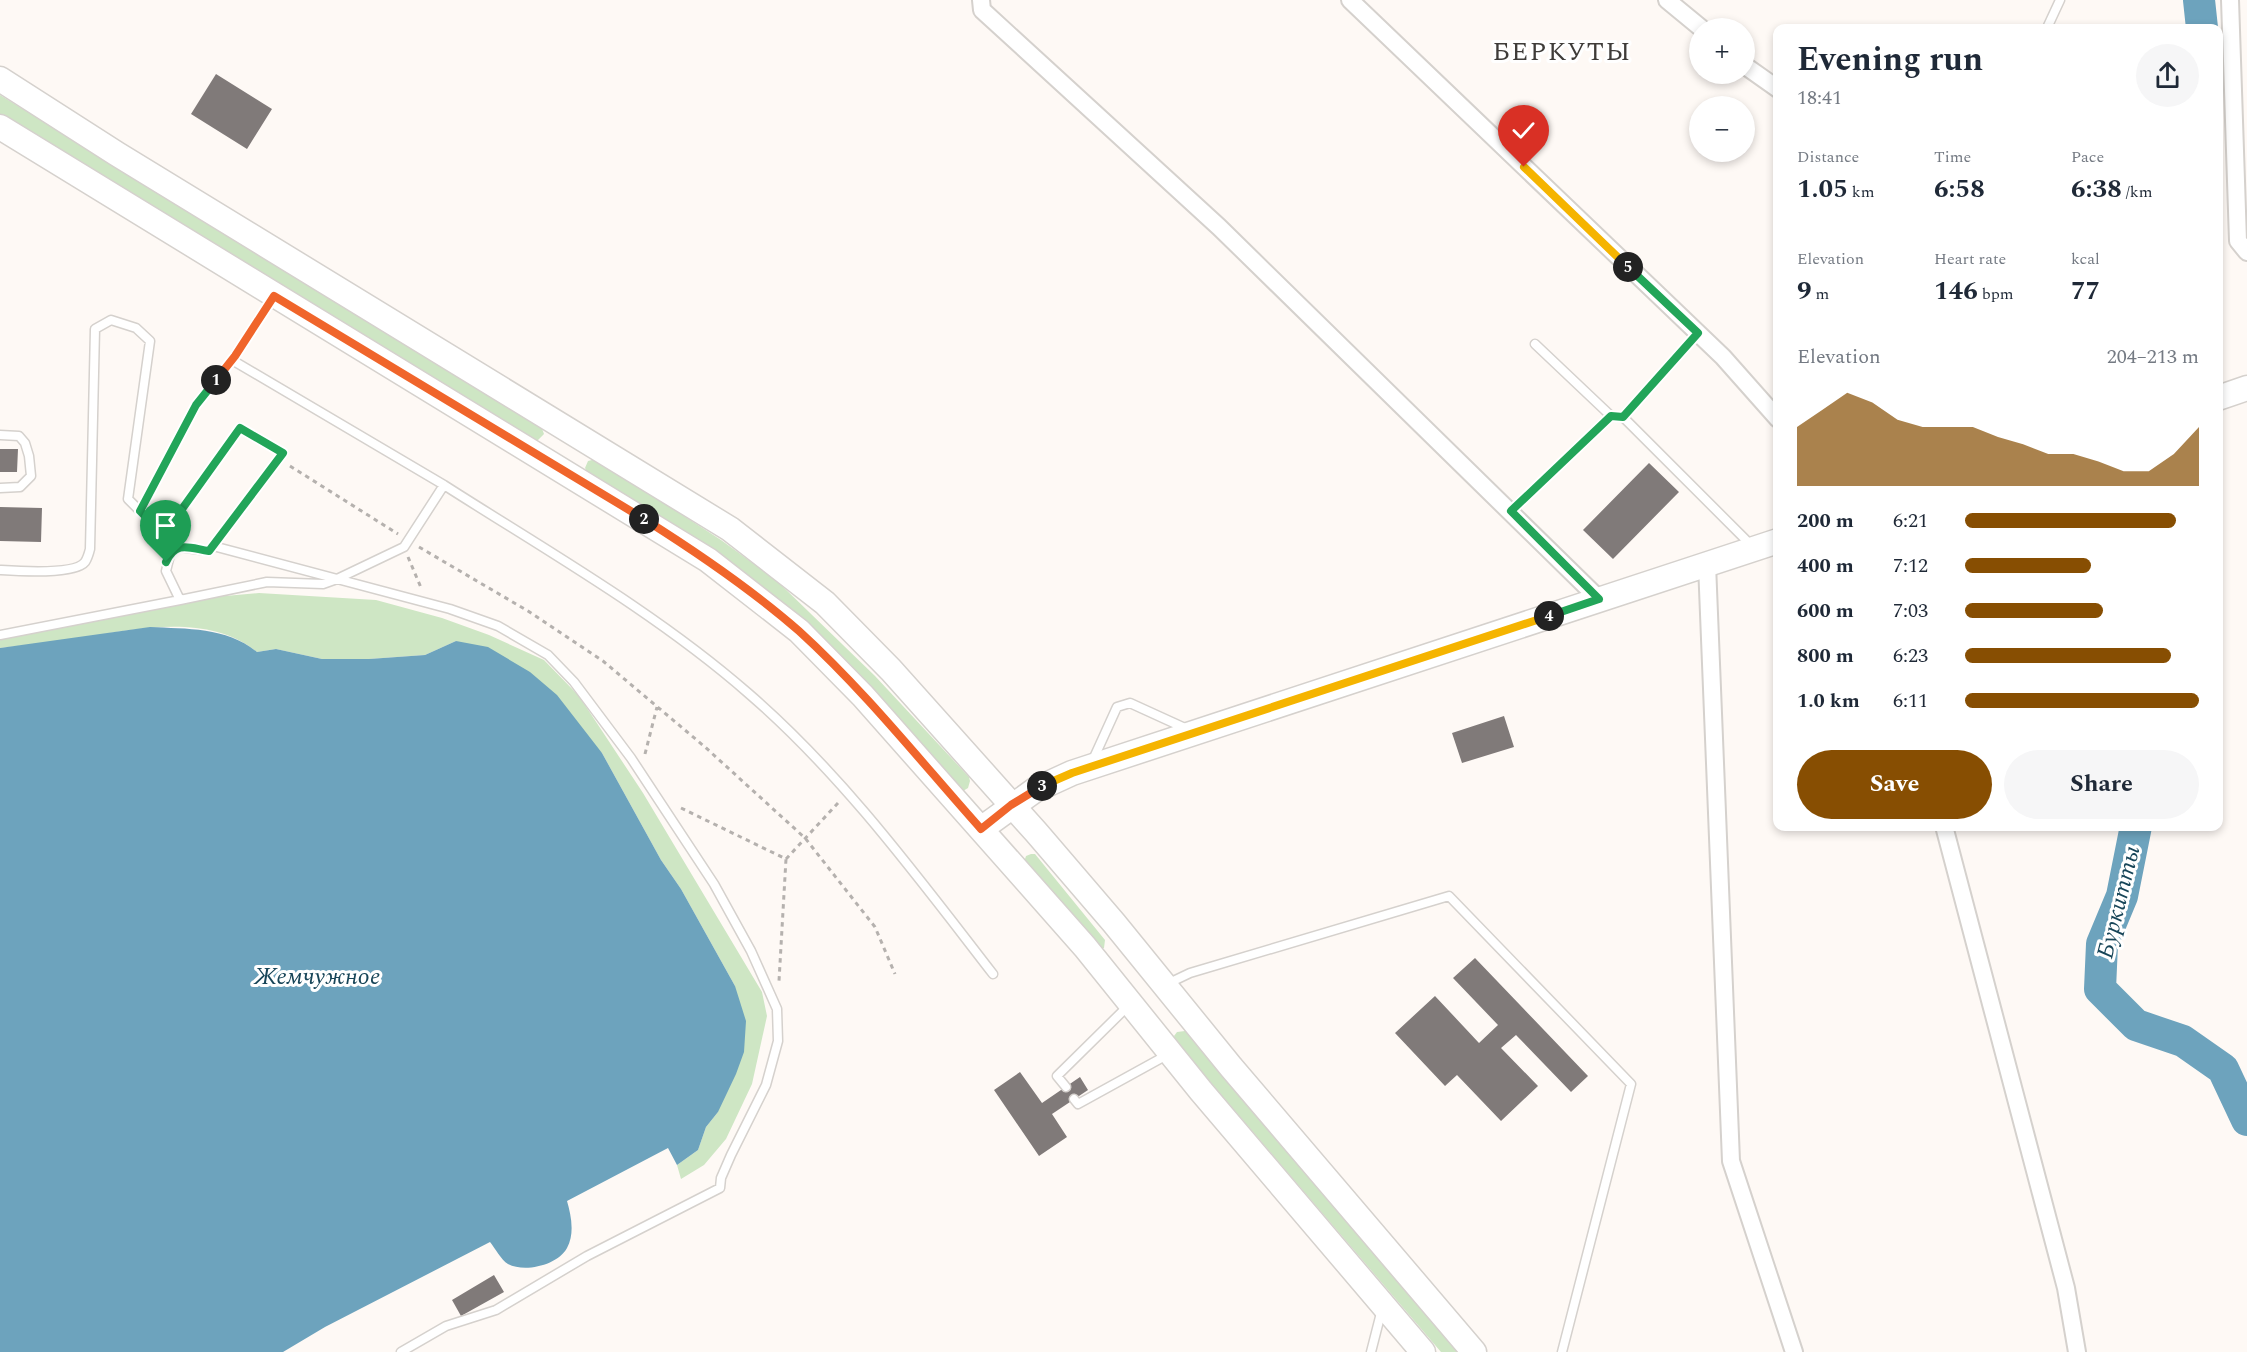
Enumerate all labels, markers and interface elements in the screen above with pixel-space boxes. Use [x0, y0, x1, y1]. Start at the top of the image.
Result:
map controls [1689, 18, 1755, 162]
button: + [1689, 18, 1755, 84]
district label: БЕРКУТЫ [1492, 32, 1632, 72]
text: Evening run [1797, 35, 1983, 85]
button: share [2136, 44, 2199, 107]
text: 18:41 [1797, 83, 1842, 113]
button: − [1689, 96, 1755, 162]
pin [1498, 105, 1549, 167]
icon: check [1507, 114, 1540, 147]
text: Distance [1797, 145, 1859, 169]
text: Time [1934, 145, 1971, 169]
text: Pace [2071, 145, 2104, 169]
text: 1.05 [1797, 169, 1848, 209]
text: 6:58 [1934, 169, 1985, 209]
text: 6:38 [2071, 169, 2122, 209]
text: km [1848, 180, 1874, 204]
text: /km [2122, 180, 2152, 204]
text: Elevation [1797, 247, 1864, 271]
text: Heart rate [1934, 247, 2006, 271]
text: kcal [2071, 247, 2100, 271]
pin: 5 [1613, 252, 1643, 282]
text: 5 [1624, 255, 1632, 279]
text: 9 [1797, 271, 1812, 311]
text: 146 [1934, 271, 1978, 311]
text: 77 [2071, 271, 2100, 311]
text: m [1812, 282, 1829, 306]
text: bpm [1978, 282, 2014, 306]
text: Elevation [1797, 342, 1881, 372]
text: 204–213 m [2107, 342, 2199, 372]
pin: 1 [201, 365, 231, 395]
text: 1 [212, 368, 220, 392]
pin [140, 500, 191, 562]
pin: 2 [629, 504, 659, 534]
text: 200 m [1797, 506, 1854, 536]
text: 6:21 [1893, 506, 1928, 536]
text: 2 [640, 507, 648, 531]
icon: arrive [149, 509, 182, 542]
text: 400 m [1797, 551, 1854, 581]
text: 7:12 [1893, 551, 1928, 581]
text: 600 m [1797, 596, 1854, 626]
text: 7:03 [1893, 596, 1928, 626]
pin: 4 [1534, 601, 1564, 631]
text: 4 [1545, 604, 1553, 628]
text: 800 m [1797, 641, 1854, 671]
text: 6:23 [1893, 641, 1928, 671]
text: 1.0 km [1797, 686, 1860, 716]
text: 6:11 [1893, 686, 1928, 716]
button: Save [1797, 750, 1992, 819]
button: Share [2004, 750, 2199, 819]
pin: 3 [1027, 771, 1057, 801]
text: 3 [1038, 774, 1046, 798]
water label: Буркитты [2088, 842, 2150, 962]
water label: Жемчужное [253, 959, 380, 995]

